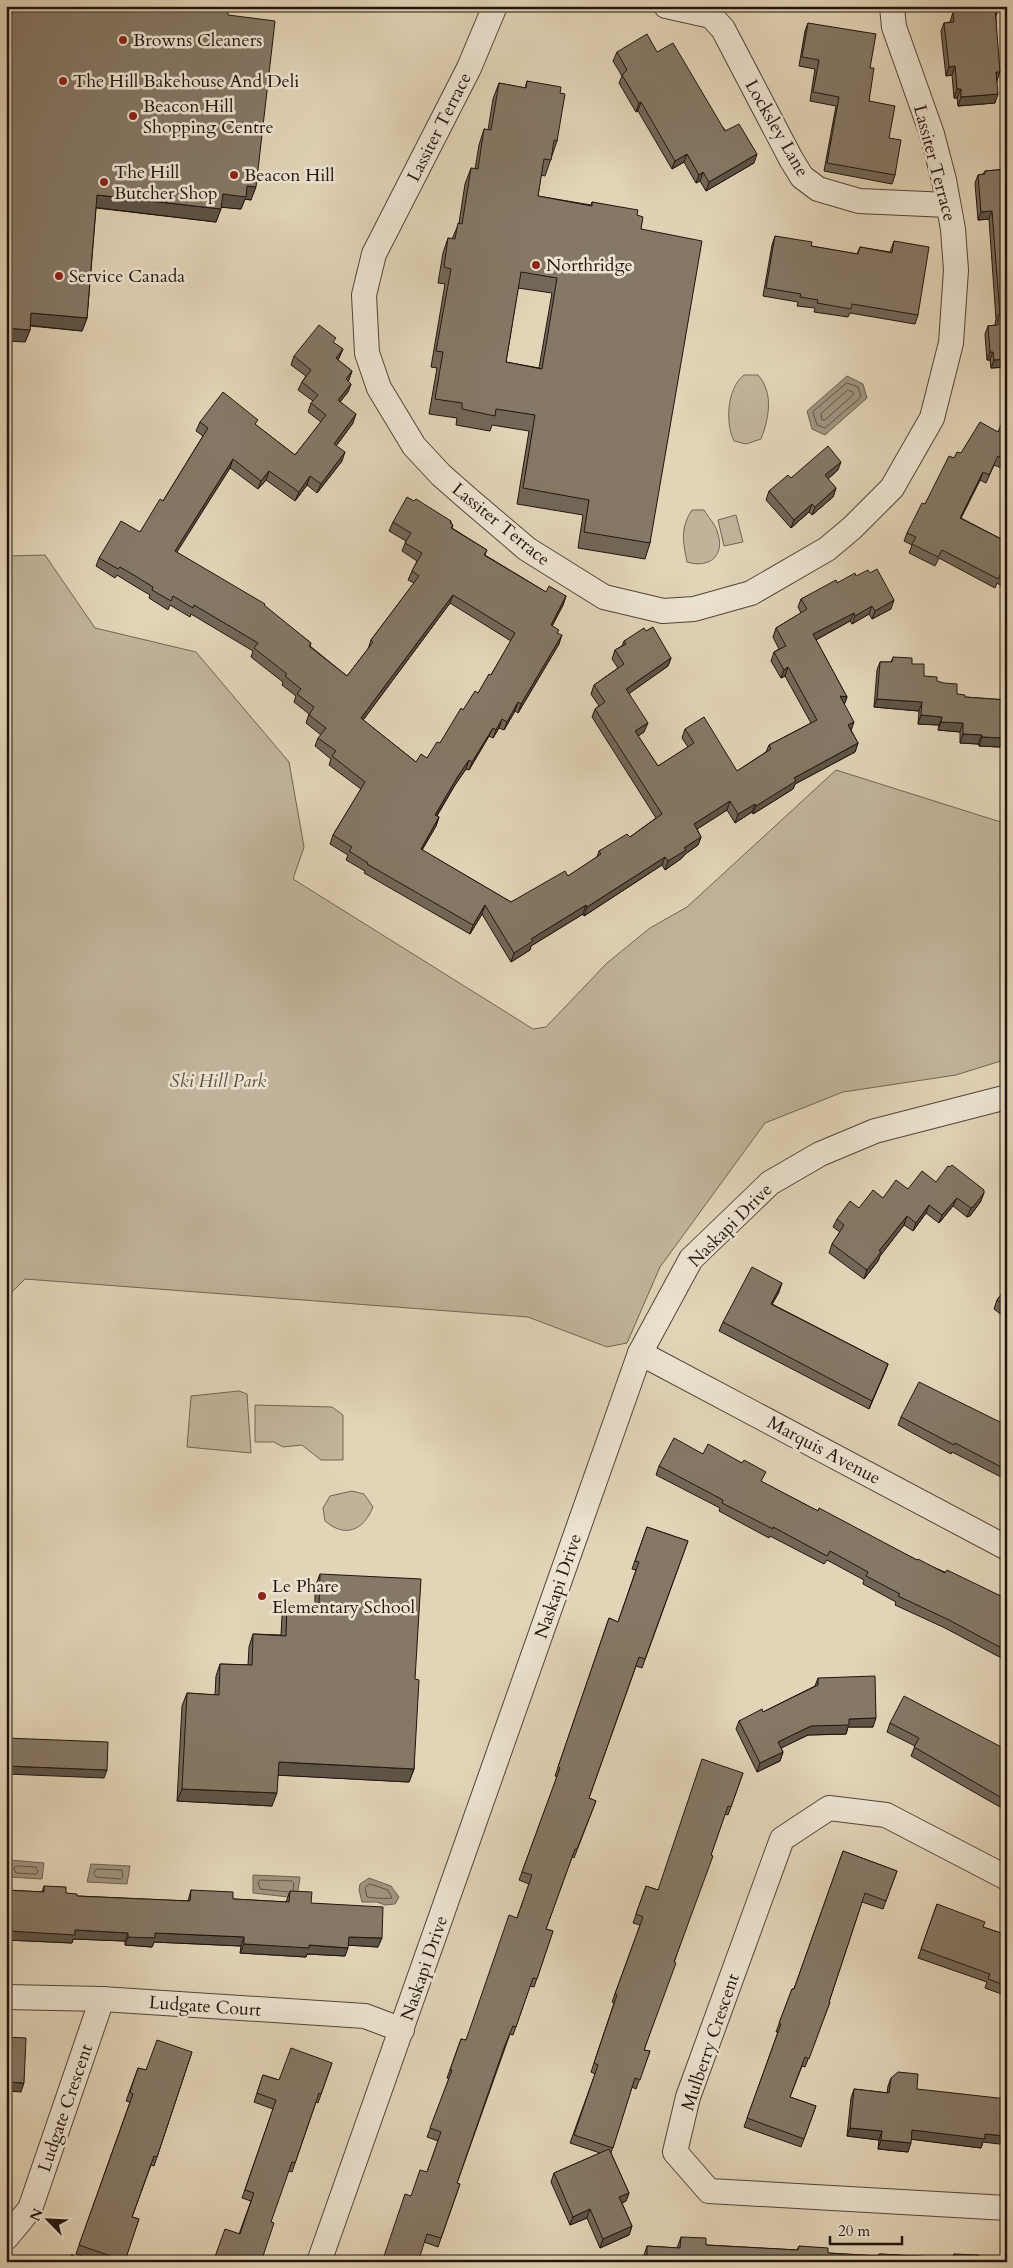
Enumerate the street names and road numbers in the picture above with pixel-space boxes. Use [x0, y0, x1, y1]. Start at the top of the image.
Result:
street label: Lassiter Terrace [401, 68, 478, 186]
street label: Locksley Lane [739, 75, 815, 182]
street label: Lassiter Terrace [907, 102, 962, 224]
street label: Lassiter Terrace [446, 477, 555, 572]
street label: Naskapi Drive [683, 1178, 778, 1273]
street label: Marquis Avenue [763, 1410, 885, 1491]
street label: Naskapi Drive [529, 1530, 588, 1642]
street label: Naskapi Drive [395, 1912, 454, 2024]
street label: Mulberry Crescent [675, 1970, 746, 2114]
street label: Ludgate Court [148, 1990, 262, 2023]
street label: Ludgate Crescent [32, 2041, 99, 2175]

